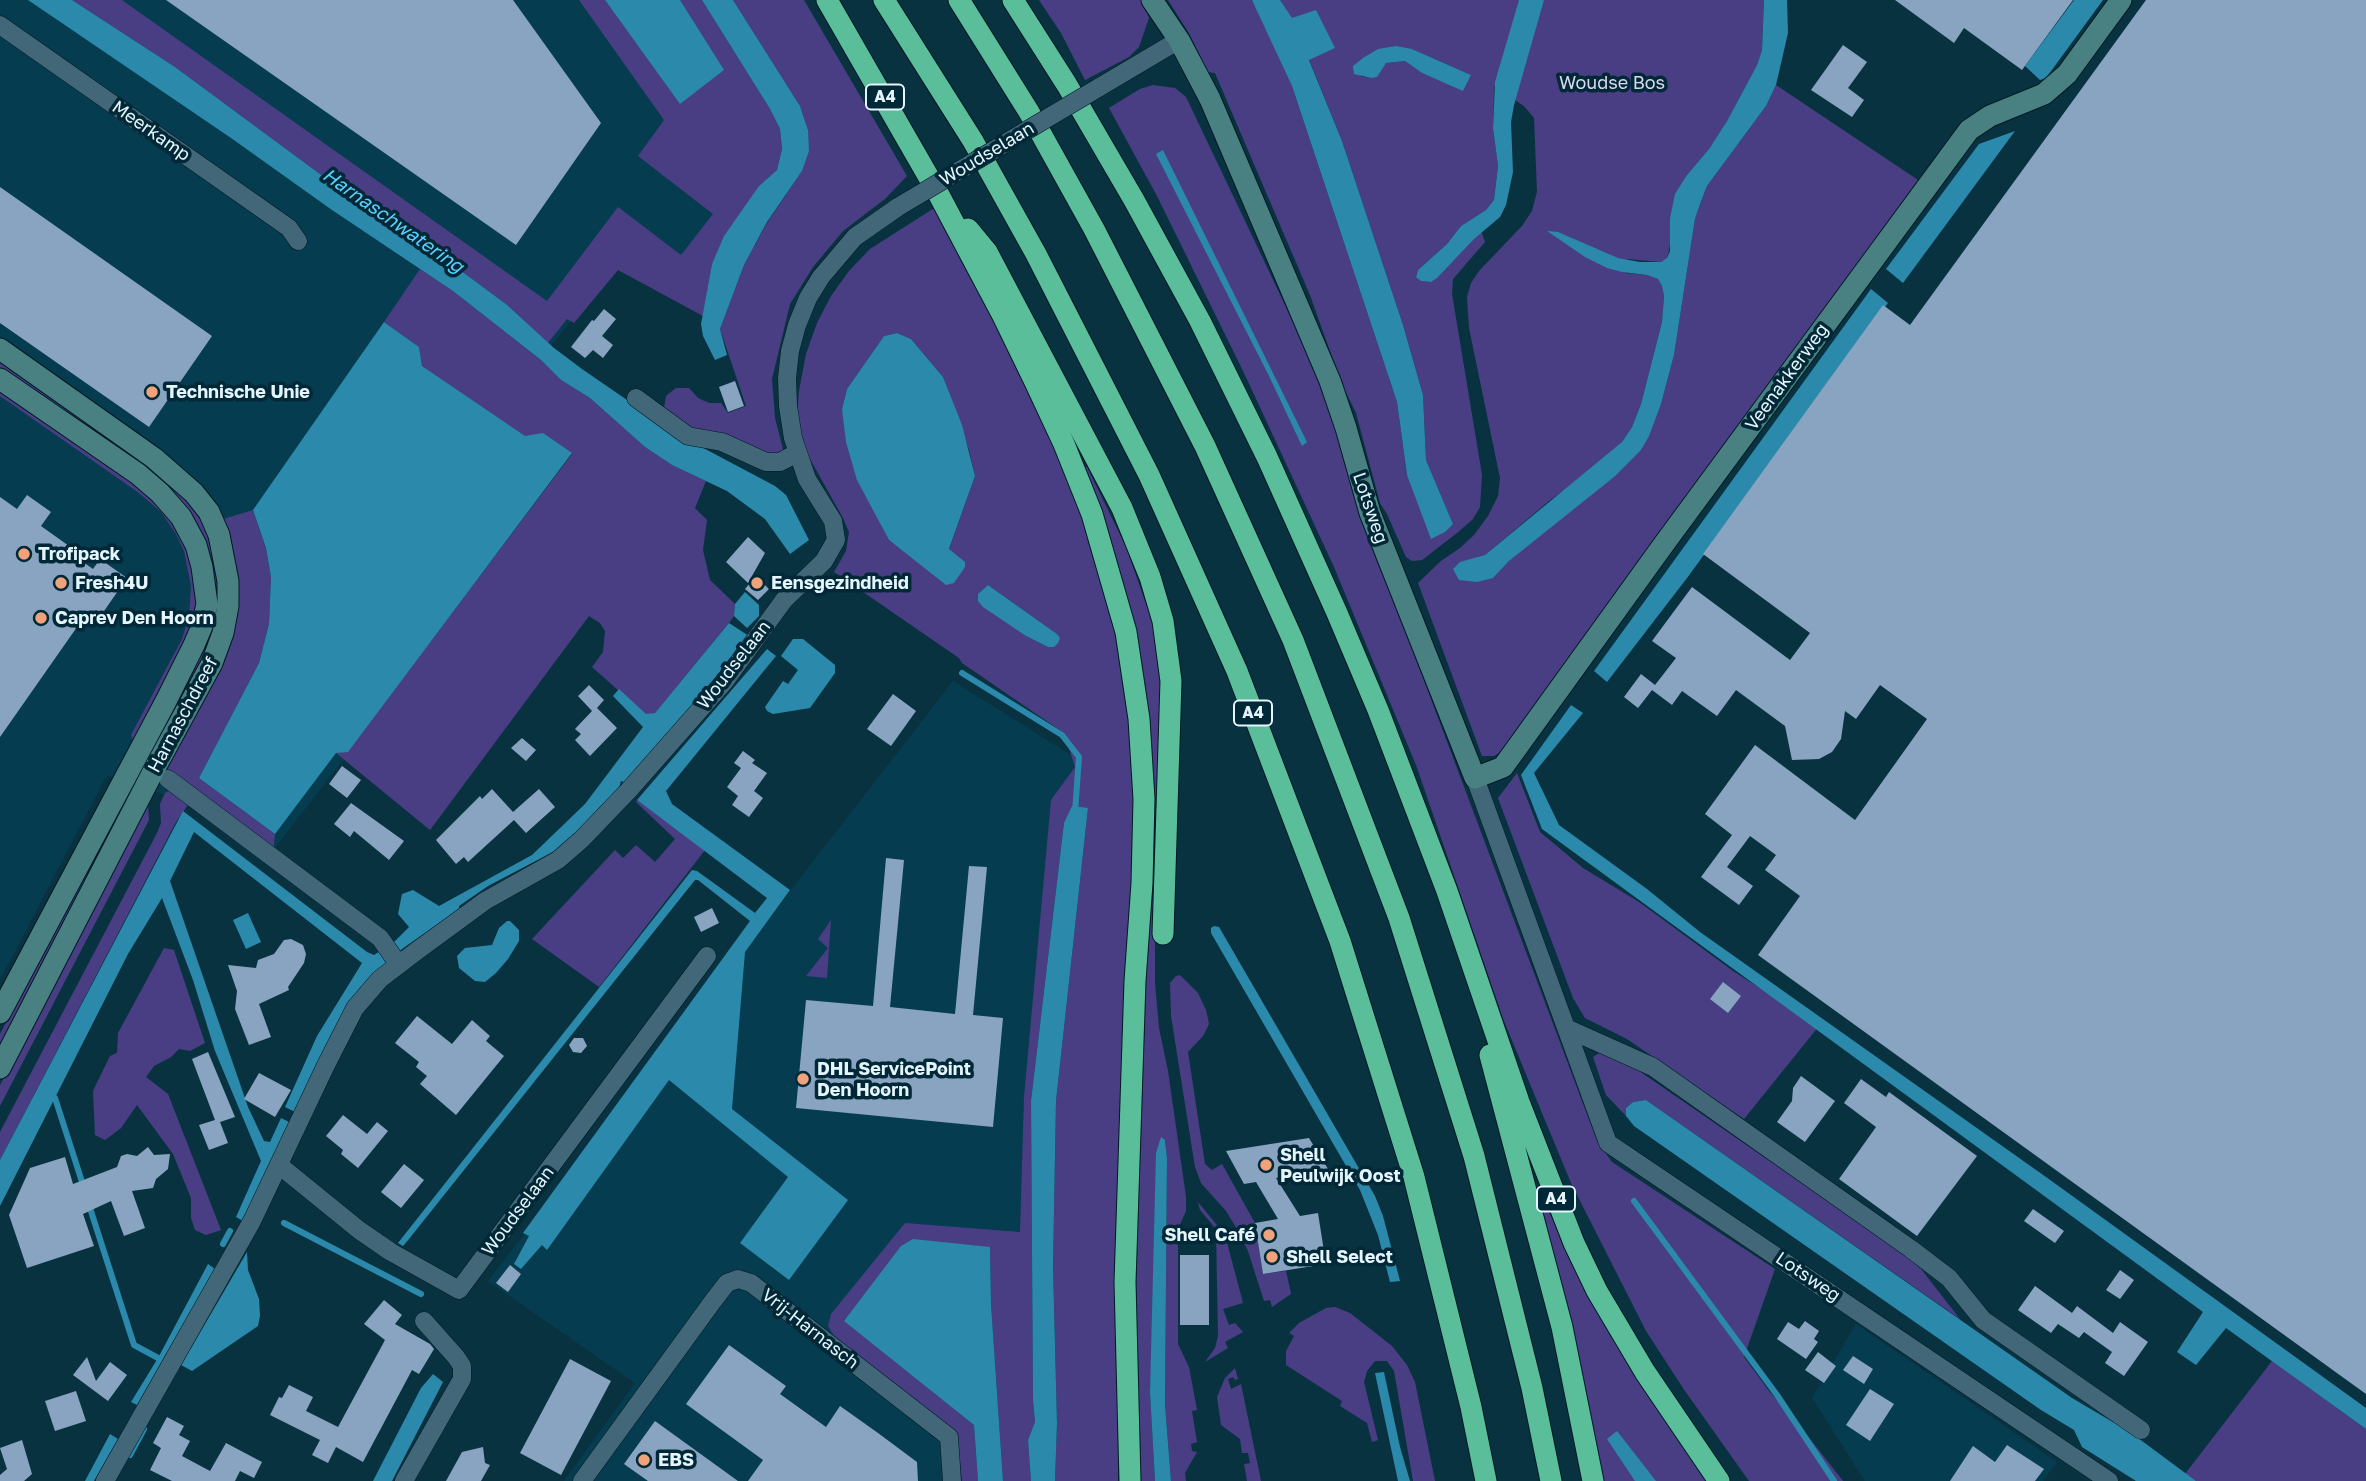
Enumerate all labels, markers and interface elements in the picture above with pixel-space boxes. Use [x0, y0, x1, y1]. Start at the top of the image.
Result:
park label: Woudse Bos [1559, 72, 1665, 94]
road number: A4 [866, 85, 904, 110]
street label: Meerkamp [108, 96, 194, 166]
street label: Woudselaan [936, 117, 1038, 191]
water label: Harnaschwatering [318, 164, 468, 278]
street label: Veenakkerweg [1741, 319, 1833, 435]
place label: Technische Unie [166, 381, 310, 403]
marker: Technische Unie [144, 384, 160, 400]
street label: Lotsweg [1348, 470, 1392, 546]
place label: Trofipack [38, 543, 120, 565]
marker: Trofipack [16, 546, 32, 562]
place label: Fresh4U [75, 572, 148, 594]
place label: Eensgezindheid [771, 572, 909, 594]
marker: Fresh4U [53, 575, 69, 591]
marker: Eensgezindheid [749, 575, 765, 591]
place label: Caprev Den Hoorn [55, 607, 214, 629]
marker: Caprev Den Hoorn [33, 610, 49, 626]
street label: Woudselaan [693, 616, 775, 714]
street label: Harnaschdreef [143, 654, 223, 776]
road number: A4 [1234, 700, 1272, 726]
place label: DHL ServicePoint Den Hoorn [817, 1058, 971, 1100]
marker: DHL ServicePoint Den Hoorn [795, 1071, 811, 1087]
place label: Shell Peulwijk Oost [1280, 1144, 1401, 1186]
marker: Shell Peulwijk Oost [1258, 1157, 1274, 1173]
street label: Woudselaan [477, 1162, 559, 1260]
road number: A4 [1537, 1186, 1575, 1212]
place label: Shell Café [1165, 1224, 1255, 1246]
marker: Shell Café [1261, 1227, 1277, 1243]
place label: Shell Select [1286, 1246, 1393, 1268]
street label: Lotsweg [1771, 1247, 1845, 1307]
marker: Shell Select [1264, 1249, 1280, 1265]
street label: Vrij-Harnasch [757, 1284, 863, 1374]
place label: EBS [658, 1449, 694, 1471]
marker: EBS [636, 1452, 652, 1468]

